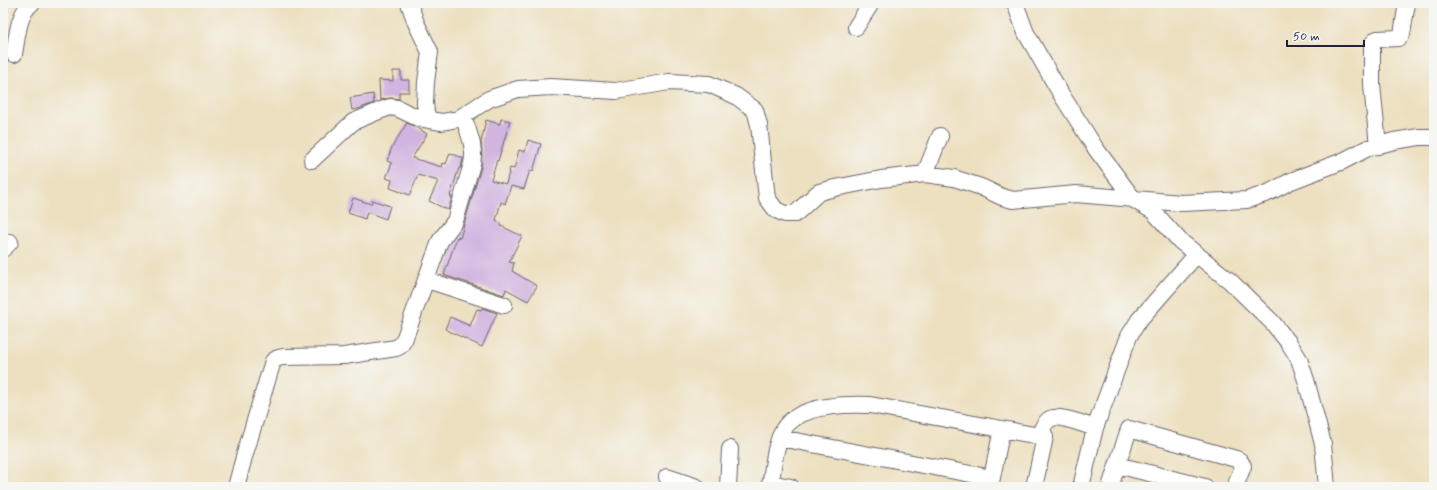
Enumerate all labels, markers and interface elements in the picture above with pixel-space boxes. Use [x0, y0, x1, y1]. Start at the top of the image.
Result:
scale bar [1287, 22, 1364, 48]
text: 50 m [1293, 29, 1320, 45]

